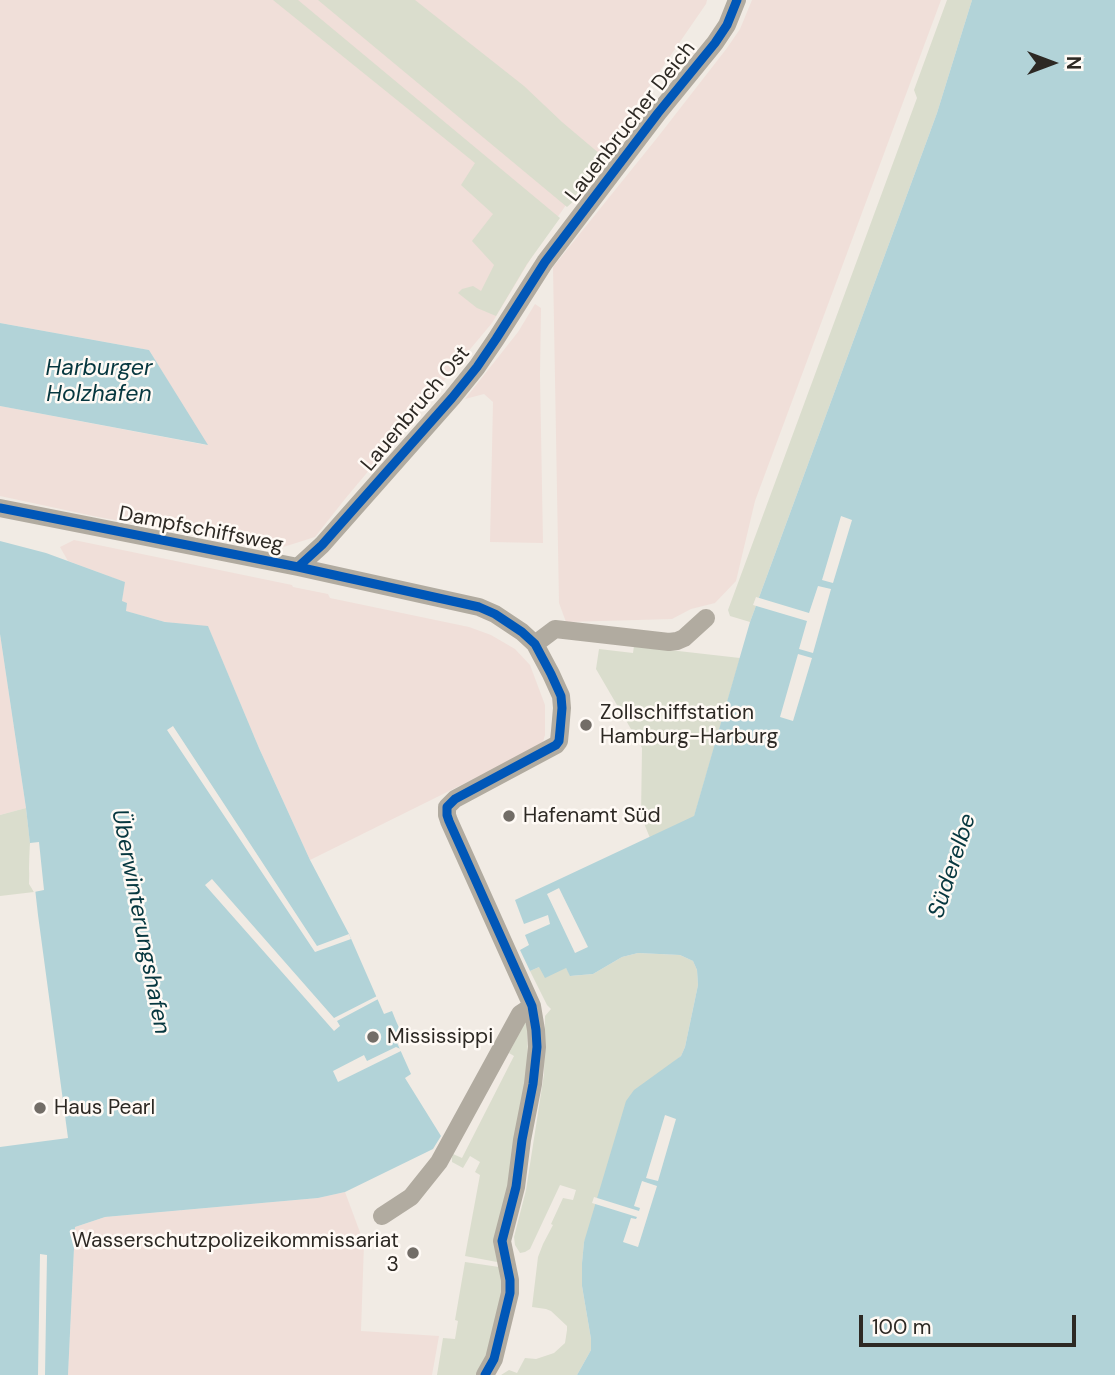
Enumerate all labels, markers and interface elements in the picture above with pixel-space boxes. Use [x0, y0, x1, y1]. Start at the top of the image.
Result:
north arrow [1017, 28, 1087, 98]
street label: Lauenbrucher Deich [561, 37, 701, 207]
text: N [1061, 56, 1086, 70]
street label: Lauenbruch Ost [356, 341, 476, 477]
water label: Harburger Holzhafen [46, 355, 152, 409]
street label: Dampfschiffsweg [116, 502, 286, 558]
place label: Zollschiffstation Hamburg-Harburg [600, 700, 778, 750]
marker: Zollschiffstation Hamburg-Harburg [578, 717, 594, 733]
place label: Hafenamt Süd [523, 803, 661, 829]
water label: Überwinterungshafen [105, 807, 175, 1037]
marker: Hafenamt Süd [501, 808, 517, 824]
water label: Süderelbe [923, 810, 983, 922]
place label: Mississippi [387, 1024, 493, 1050]
marker: Mississippi [365, 1029, 381, 1045]
place label: Haus Pearl [54, 1095, 155, 1121]
marker: Haus Pearl [32, 1100, 48, 1116]
place label: Wasserschutzpolizeikommissariat 3 [72, 1228, 399, 1278]
marker: Wasserschutzpolizeikommissariat 3 [405, 1245, 421, 1261]
scale bar [863, 1302, 1080, 1346]
text: 100 m [872, 1313, 932, 1341]

